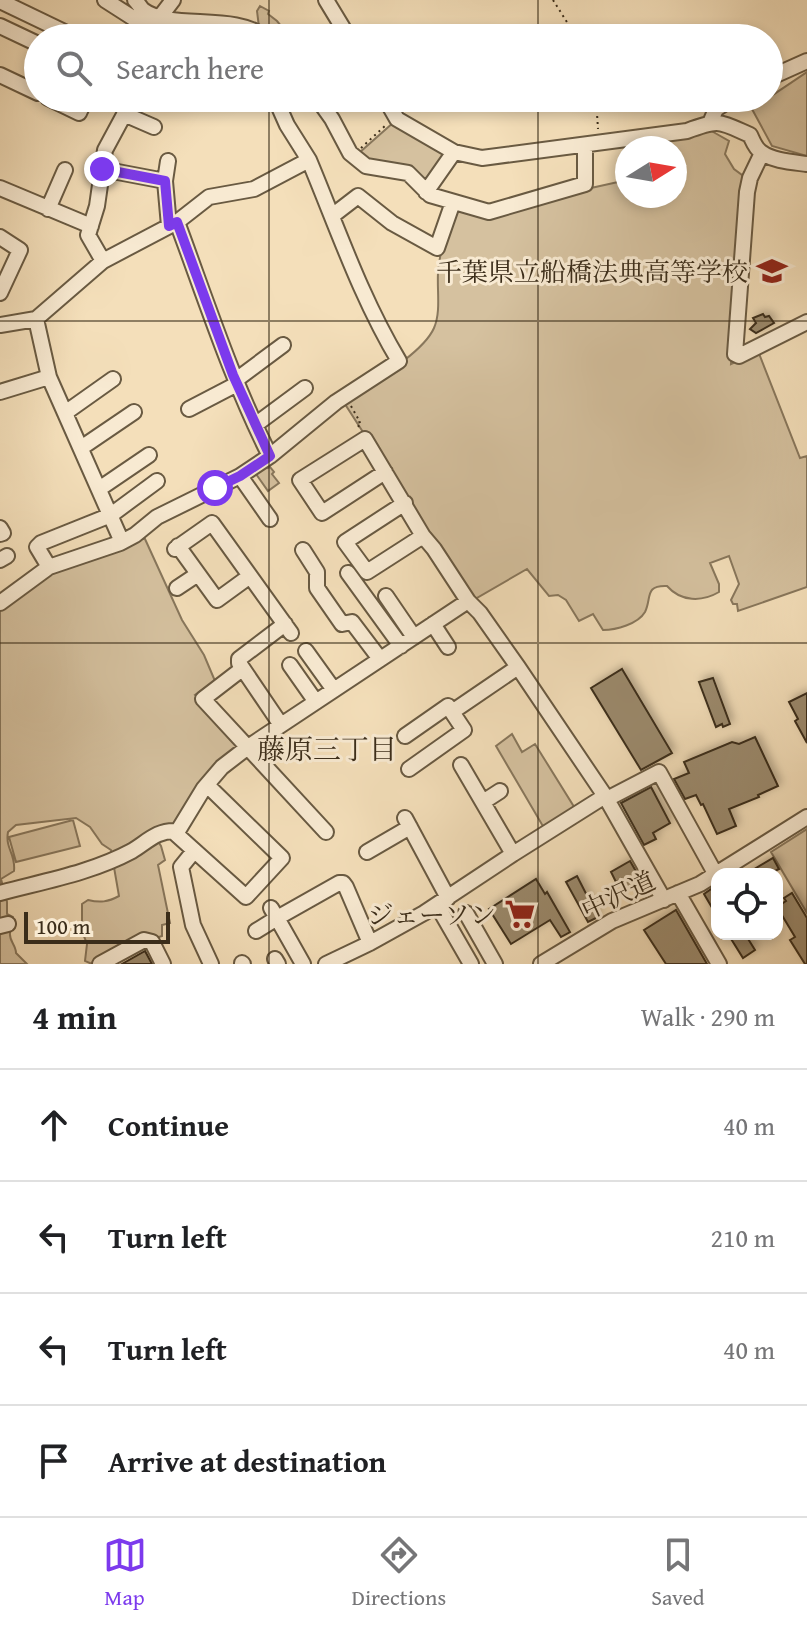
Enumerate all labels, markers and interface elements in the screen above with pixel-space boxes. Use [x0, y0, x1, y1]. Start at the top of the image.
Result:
search box [24, 24, 783, 112]
icon: search [52, 46, 96, 90]
text: Search here [116, 46, 264, 90]
north arrow [615, 136, 687, 208]
route end [84, 151, 120, 187]
place label: 千葉県立船橋法典高等学校 [436, 252, 748, 291]
school or university icon: 千葉県立船橋法典高等学校 [755, 254, 789, 288]
route start [197, 470, 233, 506]
district label: 藤原三丁目 [257, 728, 397, 769]
street label: 中沢道 [574, 861, 662, 929]
map controls [711, 868, 783, 940]
button: locate [711, 868, 783, 940]
place label: ジェーソン [368, 895, 496, 934]
supermarket icon: ジェーソン [503, 897, 537, 931]
scale bar [24, 908, 170, 944]
text: 100 m [36, 910, 91, 942]
text: 4 min [32, 992, 117, 1041]
text: Walk · 290 m [641, 997, 775, 1036]
icon: ahead [32, 1103, 76, 1147]
text: Continue [108, 1103, 229, 1147]
text: 40 m [723, 1106, 775, 1145]
icon: left [32, 1215, 76, 1259]
text: Turn left [108, 1215, 227, 1259]
text: 210 m [710, 1218, 775, 1257]
icon: left [32, 1327, 76, 1371]
text: Turn left [108, 1327, 227, 1371]
text: 40 m [723, 1330, 775, 1369]
icon: arrive [32, 1439, 76, 1483]
text: Arrive at destination [108, 1439, 386, 1483]
tab: Map [103, 1533, 147, 1613]
tab: Directions [352, 1533, 446, 1613]
tab: Saved [651, 1533, 704, 1613]

